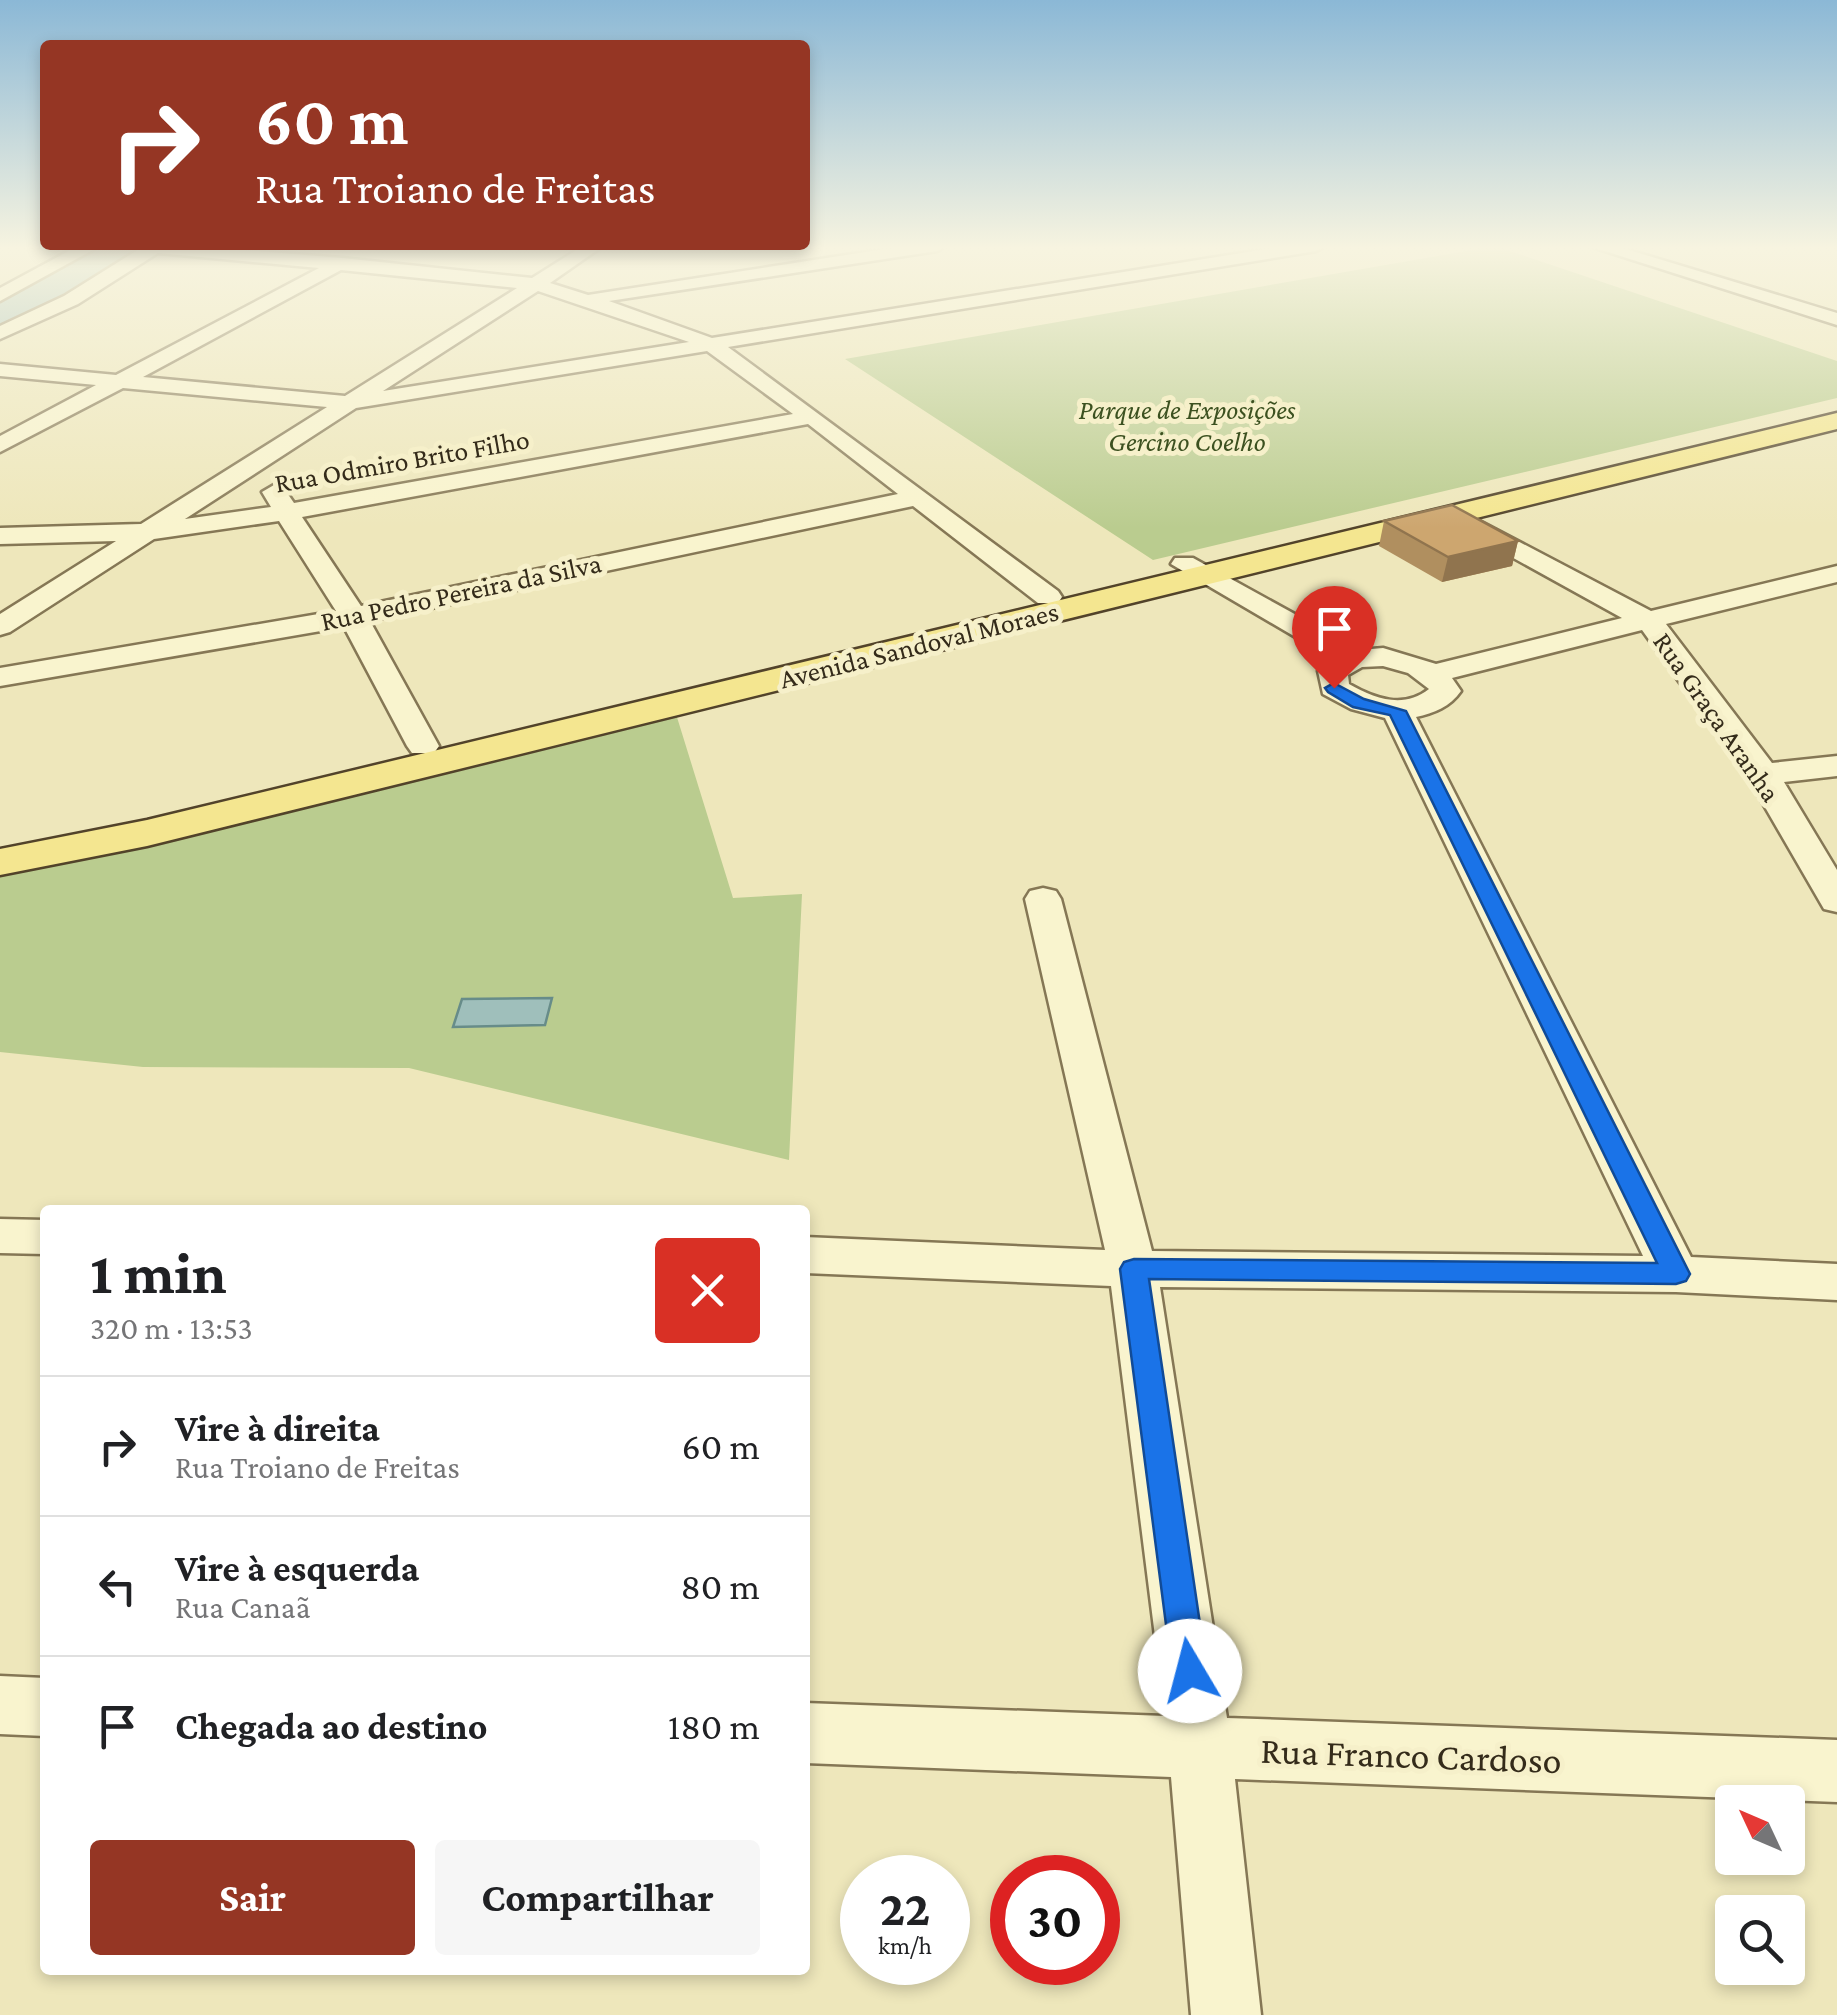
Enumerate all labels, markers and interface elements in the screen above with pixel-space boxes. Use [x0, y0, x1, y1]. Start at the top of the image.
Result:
icon: right [90, 80, 220, 210]
text: 60 m [255, 81, 408, 159]
text: Rua Troiano de Freitas [255, 163, 655, 213]
park label: Parque de Exposições Gercino Coelho [1079, 394, 1296, 457]
street label: Rua Odmiro Brito Filho [272, 423, 532, 499]
street label: Rua Pedro Pereira da Silva [318, 547, 604, 637]
pin [1292, 586, 1377, 689]
street label: Avenida Sandoval Moraes [776, 595, 1062, 695]
icon: arrive [1307, 601, 1362, 656]
street label: Rua Graça Aranha [1647, 626, 1787, 808]
button: close [655, 1238, 760, 1343]
text: 1 min [90, 1239, 227, 1306]
text: 320 m · 13:53 [90, 1310, 253, 1346]
text: Vire à direita [175, 1407, 380, 1449]
icon: right [90, 1419, 145, 1474]
text: 60 m [682, 1425, 760, 1467]
text: Rua Troiano de Freitas [175, 1449, 460, 1485]
text: Vire à esquerda [175, 1547, 419, 1589]
icon: left [90, 1559, 145, 1614]
text: 80 m [680, 1565, 760, 1607]
text: Rua Canaã [175, 1589, 310, 1625]
position arrow [1138, 1619, 1242, 1723]
icon: arrive [90, 1699, 145, 1754]
text: Chegada ao destino [175, 1705, 488, 1747]
text: 180 m [668, 1705, 760, 1747]
street label: Rua Franco Cardoso [1260, 1729, 1562, 1781]
north arrow [1715, 1785, 1805, 1875]
map controls [1715, 1785, 1805, 1985]
button: Sair [90, 1840, 415, 1955]
button: Compartilhar [435, 1840, 760, 1955]
speed limit sign: 30 [990, 1855, 1120, 1985]
text: 22 [880, 1880, 930, 1936]
button: search [1715, 1895, 1805, 1985]
text: km/h [878, 1932, 932, 1959]

